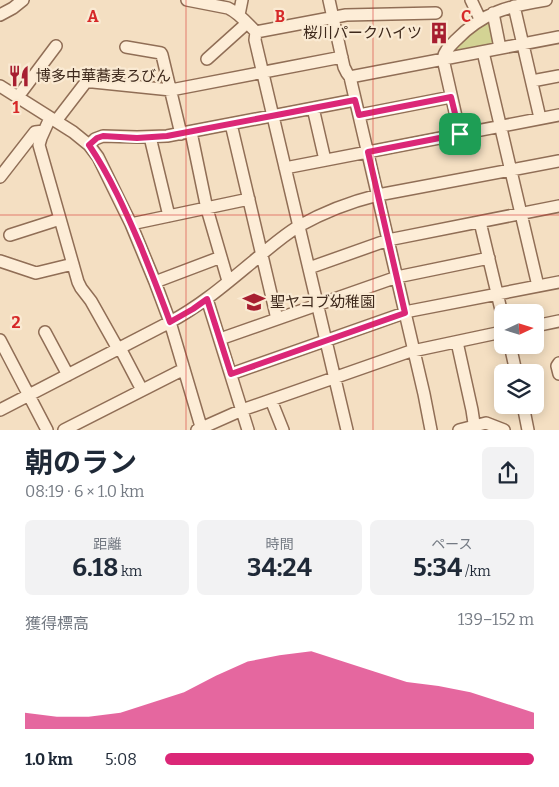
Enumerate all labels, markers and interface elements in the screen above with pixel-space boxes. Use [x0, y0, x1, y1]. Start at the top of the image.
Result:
text: A [87, 7, 99, 26]
text: B [275, 7, 285, 26]
text: C [461, 7, 471, 26]
building icon: 桜川パークハイツ [426, 20, 452, 46]
place label: 桜川パークハイツ [303, 24, 422, 42]
restaurant icon: 博多中華蕎麦ろびん [6, 63, 32, 89]
place label: 博多中華蕎麦ろびん [36, 67, 171, 85]
text: 1 [13, 98, 20, 117]
pin [439, 113, 481, 155]
icon: arrive [446, 120, 474, 148]
school or university icon: 聖ヤコブ幼稚園 [241, 289, 267, 315]
place label: 聖ヤコブ幼稚園 [270, 293, 375, 311]
north arrow [494, 304, 544, 354]
map controls [494, 304, 544, 414]
text: 2 [11, 313, 21, 332]
button: layers [494, 364, 544, 414]
text: 朝のラン [25, 446, 137, 479]
button: share [482, 447, 534, 499]
text: 08:19 · 6 × 1.0 km [25, 482, 144, 501]
text: 距離 [93, 536, 121, 553]
text: 時間 [265, 536, 293, 553]
text: ペース [431, 536, 472, 553]
text: 6.18 [72, 553, 118, 583]
text: 34:24 [247, 553, 312, 583]
text: 5:34 [413, 553, 462, 583]
text: km [118, 563, 142, 580]
text: /km [462, 563, 491, 580]
text: 139–152 m [458, 610, 534, 629]
text: 獲得標高 [25, 614, 89, 633]
text: 1.0 km [25, 750, 73, 769]
text: 5:08 [105, 750, 137, 769]

